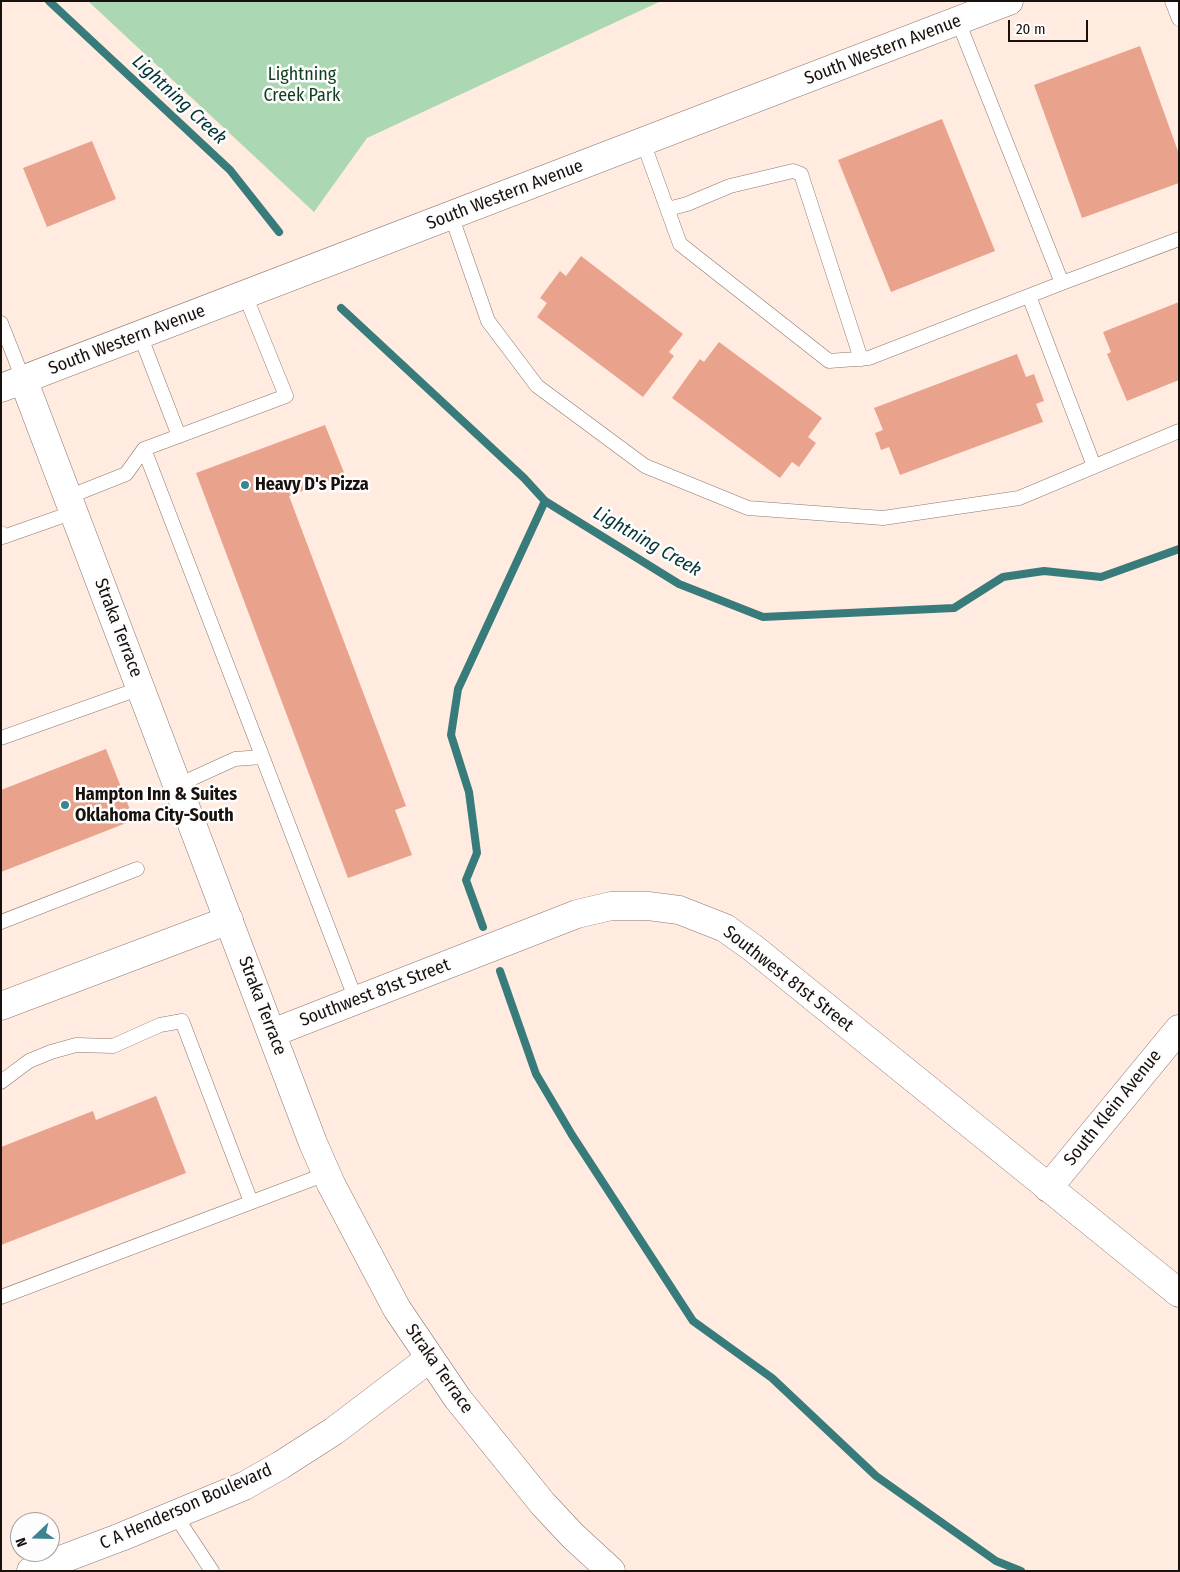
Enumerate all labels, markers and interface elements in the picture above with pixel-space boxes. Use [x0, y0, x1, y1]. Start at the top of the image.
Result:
street label: South Western Avenue [802, 10, 964, 90]
scale bar [1010, 10, 1090, 42]
text: 20 m [1016, 20, 1046, 38]
water label: Lightning Creek [127, 50, 231, 150]
park label: Lightning Creek Park [263, 64, 341, 106]
street label: South Western Avenue [424, 155, 586, 235]
street label: South Western Avenue [46, 300, 208, 380]
place label: Heavy D's Pizza [255, 474, 369, 496]
marker: Heavy D's Pizza [239, 479, 251, 491]
water label: Lightning Creek [589, 502, 705, 582]
street label: Straka Terrace [89, 576, 147, 680]
place label: Hampton Inn & Suites Oklahoma City-South [75, 784, 237, 826]
marker: Hampton Inn & Suites Oklahoma City-South [59, 799, 71, 811]
street label: Southwest 81st Street [719, 921, 857, 1037]
street label: Straka Terrace [233, 954, 291, 1058]
street label: Southwest 81st Street [297, 954, 453, 1032]
street label: South Klein Avenue [1060, 1046, 1166, 1170]
street label: Straka Terrace [400, 1320, 478, 1418]
street label: C A Henderson Boulevard [97, 1459, 275, 1555]
north arrow [10, 1512, 60, 1562]
text: N [12, 1535, 31, 1549]

